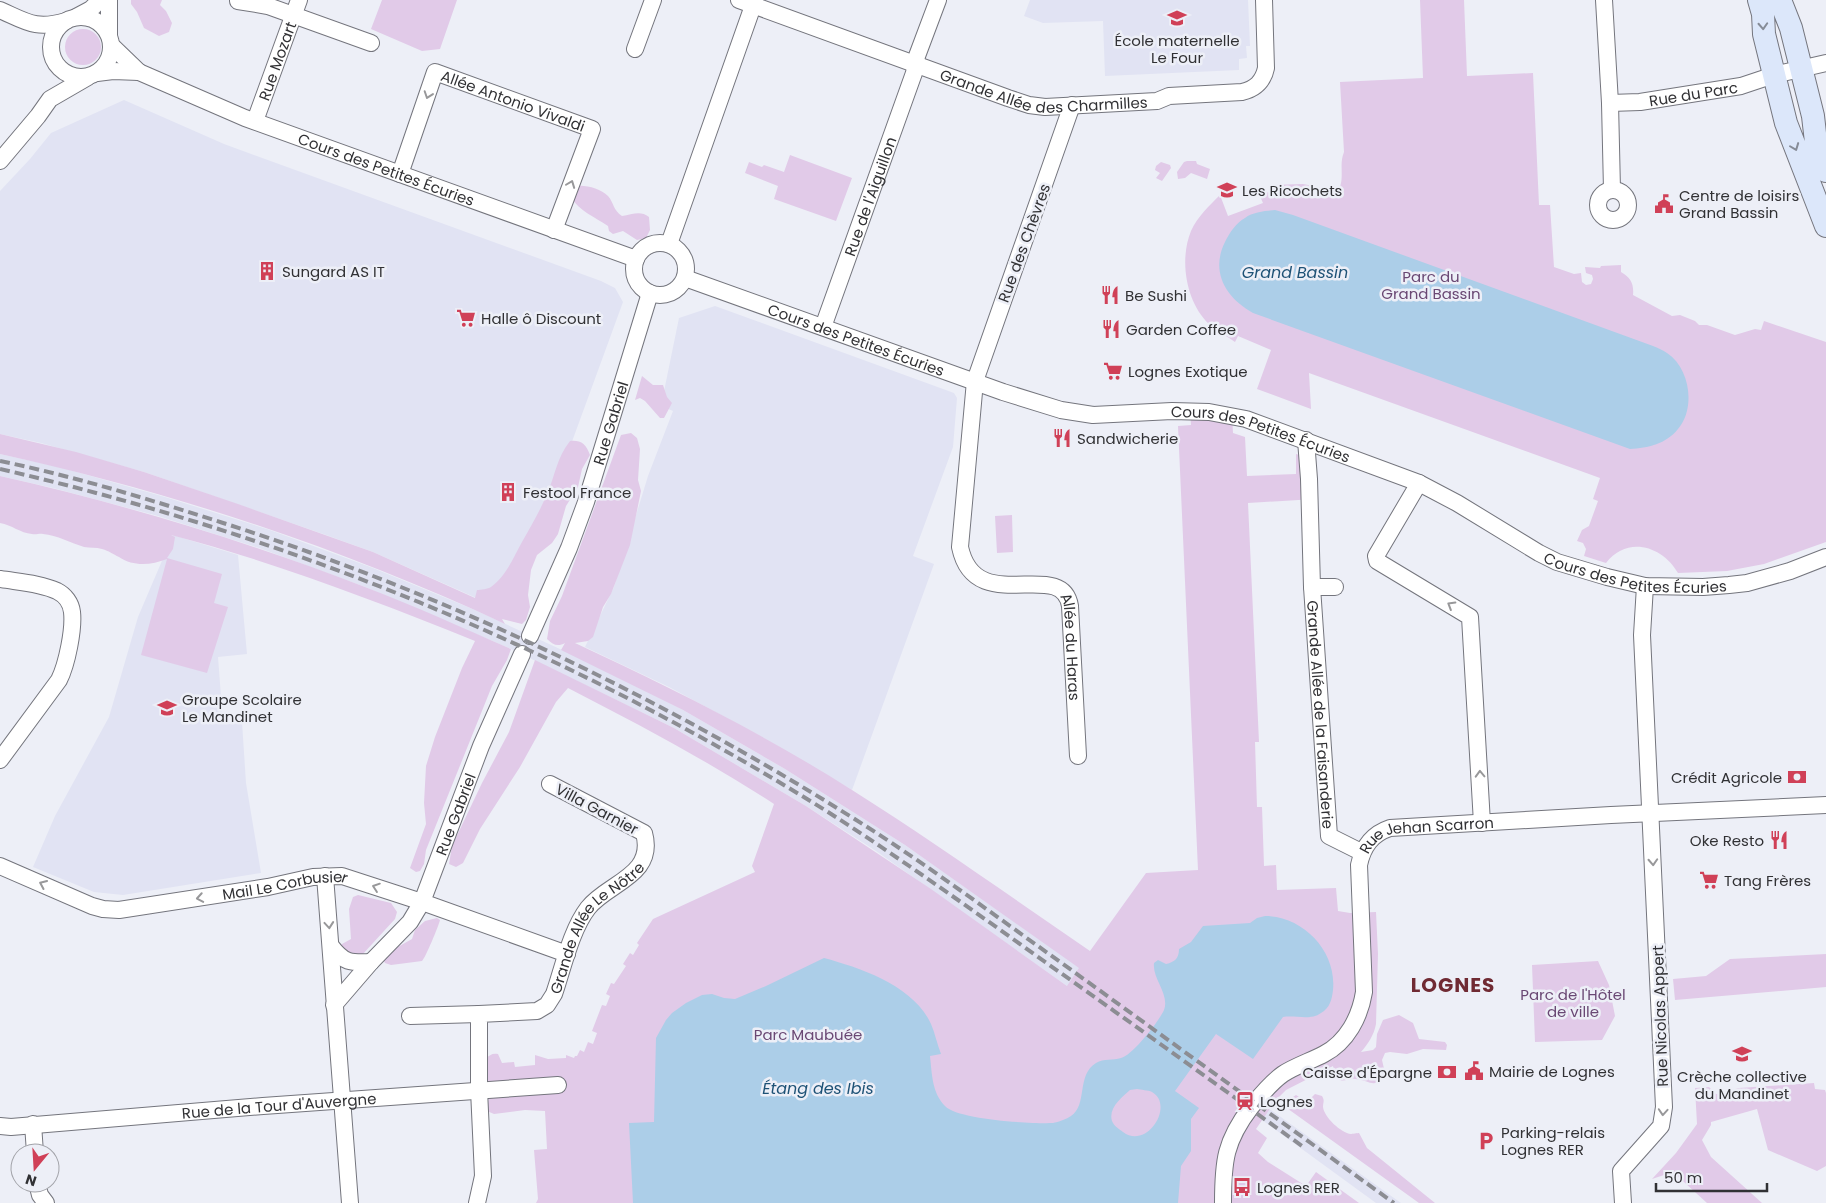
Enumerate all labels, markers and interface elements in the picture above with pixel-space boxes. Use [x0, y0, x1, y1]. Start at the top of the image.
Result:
school or university icon: École maternelle Le Four [1166, 7, 1188, 29]
street label: Rue Mozart [253, 18, 301, 103]
one-way arrow [1758, 23, 1769, 31]
place label: École maternelle Le Four [1115, 30, 1239, 68]
street label: Grande Allée des Charmilles [937, 64, 1148, 118]
street label: Allée Antonio Vivaldi [438, 65, 588, 136]
street label: Rue du Parc [1648, 76, 1739, 111]
one-way arrow [423, 90, 433, 98]
street label: Cours des Petites Écuries [295, 128, 478, 211]
street label: Rue de l'Aiguillon [839, 134, 901, 259]
one-way arrow [1789, 142, 1799, 151]
school or university icon: Les Ricochets [1216, 179, 1238, 201]
one-way arrow [565, 180, 575, 189]
place label: Les Ricochets [1242, 180, 1343, 201]
street label: Rue des Chèvres [993, 181, 1055, 305]
place label: Centre de loisirs Grand Bassin [1679, 185, 1799, 223]
public building icon: Centre de loisirs Grand Bassin [1653, 193, 1675, 215]
building icon: Sungard AS IT [256, 260, 278, 282]
place label: Sungard AS IT [282, 261, 385, 282]
water label: Grand Bassin [1242, 261, 1348, 284]
park label: Parc du Grand Bassin [1381, 266, 1481, 304]
restaurant icon: Be Sushi [1099, 284, 1121, 306]
place label: Be Sushi [1125, 285, 1187, 306]
street label: Cours des Petites Écuries [765, 298, 948, 381]
supermarket icon: Halle ô Discount [455, 307, 477, 329]
place label: Halle ô Discount [481, 308, 601, 329]
restaurant icon: Garden Coffee [1100, 318, 1122, 340]
place label: Garden Coffee [1126, 319, 1236, 340]
supermarket icon: Lognes Exotique [1102, 360, 1124, 382]
place label: Lognes Exotique [1128, 361, 1248, 382]
street label: Rue Gabriel [588, 379, 633, 467]
street label: Cours des Petites Écuries [1171, 400, 1353, 467]
restaurant icon: Sandwicherie [1051, 427, 1073, 449]
place label: Sandwicherie [1077, 428, 1178, 449]
building icon: Festool France [497, 481, 519, 503]
place label: Festool France [523, 482, 631, 503]
street label: Cours des Petites Écuries [1540, 547, 1728, 598]
street label: Allée du Haras [1056, 589, 1086, 701]
street label: Grande Allée de la Faisanderie [1302, 600, 1339, 830]
one-way arrow [1448, 602, 1457, 612]
place label: Groupe Scolaire Le Mandinet [182, 689, 302, 727]
school or university icon: Groupe Scolaire Le Mandinet [156, 697, 178, 719]
bank icon: Crédit Agricole [1786, 766, 1808, 788]
place label: Crédit Agricole [1671, 767, 1782, 788]
street label: Rue Gabriel [430, 770, 480, 858]
one-way arrow [1474, 770, 1485, 778]
street label: Villa Garnier [552, 778, 642, 840]
street label: Rue Jehan Scarron [1354, 811, 1494, 857]
restaurant icon: Oke Resto [1768, 829, 1790, 851]
place label: Oke Resto [1690, 830, 1764, 851]
street label: Grande Allée Le Nôtre [544, 857, 649, 996]
one-way arrow [1648, 858, 1659, 866]
street label: Mail Le Corbusier [221, 865, 351, 904]
supermarket icon: Tang Frères [1698, 869, 1720, 891]
place label: Tang Frères [1724, 870, 1811, 891]
one-way arrow [39, 880, 48, 891]
one-way arrow [372, 883, 381, 893]
one-way arrow [195, 892, 204, 902]
one-way arrow [323, 921, 334, 929]
street label: Rue Nicolas Appert [1647, 945, 1673, 1087]
district label: LOGNES [1411, 971, 1495, 999]
park label: Parc de l'Hôtel de ville [1520, 984, 1626, 1022]
park label: Parc Maubuée [754, 1024, 862, 1045]
school or university icon: Crèche collective du Mandinet [1731, 1043, 1753, 1065]
public building icon: Mairie de Lognes [1463, 1060, 1485, 1082]
bank icon: Caisse d'Épargne [1436, 1061, 1458, 1083]
place label: Mairie de Lognes [1489, 1061, 1615, 1082]
place label: Caisse d'Épargne [1302, 1062, 1432, 1083]
place label: Crèche collective du Mandinet [1677, 1066, 1807, 1104]
water label: Étang des Ibis [762, 1077, 874, 1100]
street label: Rue de la Tour d'Auvergne [181, 1087, 377, 1123]
station icon: Lognes [1234, 1090, 1256, 1112]
place label: Lognes [1260, 1091, 1313, 1112]
one-way arrow [1658, 1108, 1669, 1116]
place label: Parking-relais Lognes RER [1501, 1122, 1605, 1160]
parking icon: Parking-relais Lognes RER [1475, 1130, 1497, 1152]
north arrow [10, 1143, 60, 1193]
scale bar [1656, 1160, 1767, 1192]
text: 50 m [1664, 1167, 1702, 1188]
text: N [23, 1169, 39, 1192]
bus stop icon: Lognes RER [1231, 1176, 1253, 1198]
place label: Lognes RER [1257, 1177, 1340, 1198]

